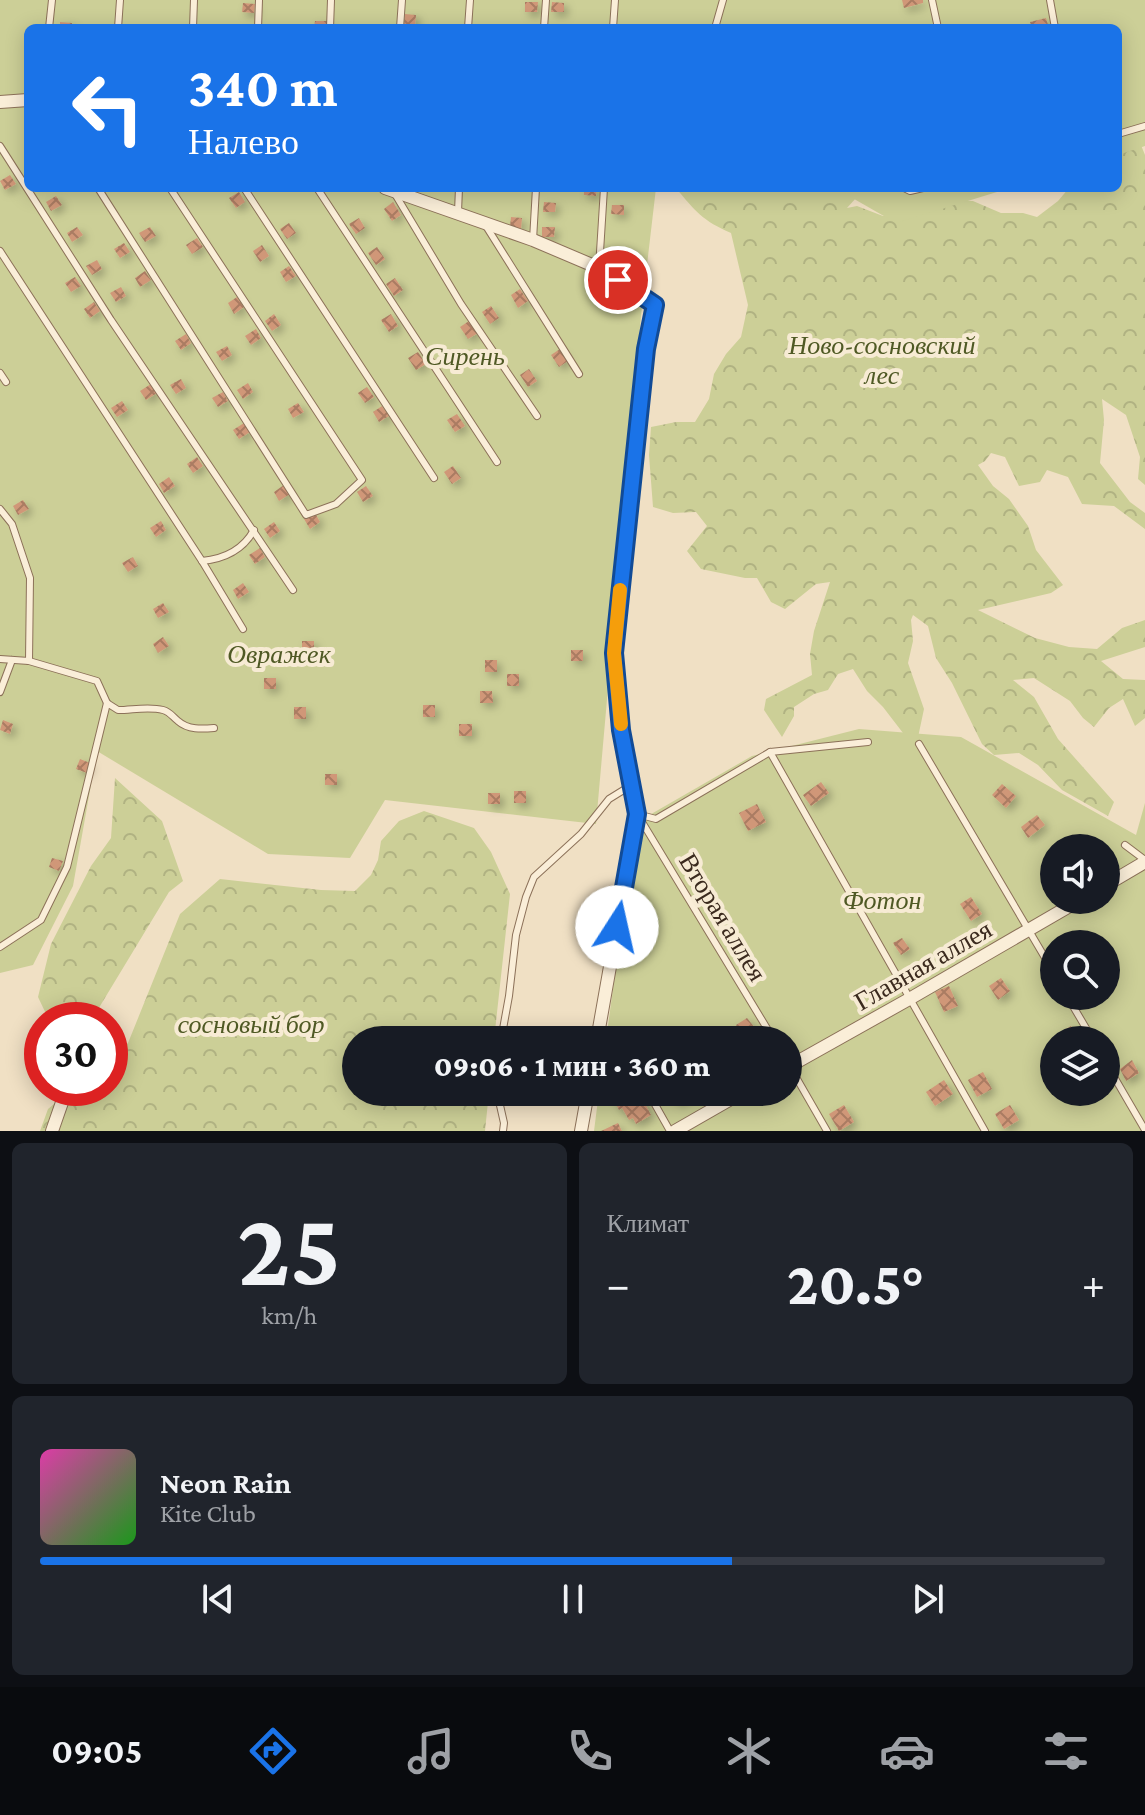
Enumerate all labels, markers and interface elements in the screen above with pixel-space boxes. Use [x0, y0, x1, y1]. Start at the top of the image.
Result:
icon: left [56, 56, 160, 160]
text: 340 m [188, 56, 338, 118]
text: Налево [188, 122, 299, 162]
pin [584, 246, 652, 314]
icon: arrive [596, 258, 640, 302]
park label: Ново-сосновский лес [787, 331, 976, 390]
park label: Сирень [425, 342, 505, 371]
park label: Овражек [227, 640, 332, 669]
map controls [1040, 834, 1120, 1106]
button: sound [1040, 834, 1120, 914]
street label: Вторая аллея [673, 848, 772, 986]
position arrow [575, 885, 659, 969]
park label: Фотон [843, 886, 921, 915]
street label: Главная аллея [850, 915, 997, 1016]
button: search [1040, 930, 1120, 1010]
speed limit sign: 30 [24, 1002, 128, 1106]
park label: сосновый бор [178, 1010, 324, 1039]
button: layers [1040, 1026, 1120, 1106]
text: 09:06 · 1 мин · 360 m [434, 1049, 710, 1082]
text: 25 [237, 1191, 341, 1306]
text: Климат [607, 1209, 689, 1238]
text: 20.5° [787, 1250, 925, 1317]
text: − [607, 1260, 630, 1308]
text: + [1082, 1260, 1105, 1308]
text: km/h [261, 1301, 317, 1330]
text: Neon Rain [160, 1466, 291, 1499]
text: Kite Club [160, 1499, 256, 1528]
icon: previous [196, 1577, 240, 1621]
icon: pause [551, 1577, 595, 1621]
icon: next [906, 1577, 950, 1621]
icon: directions [245, 1723, 301, 1779]
icon: music [403, 1723, 459, 1779]
icon: phone [562, 1723, 618, 1779]
icon: climate [721, 1723, 777, 1779]
icon: car [879, 1723, 935, 1779]
icon: filters [1038, 1723, 1094, 1779]
text: 09:05 [51, 1731, 142, 1771]

